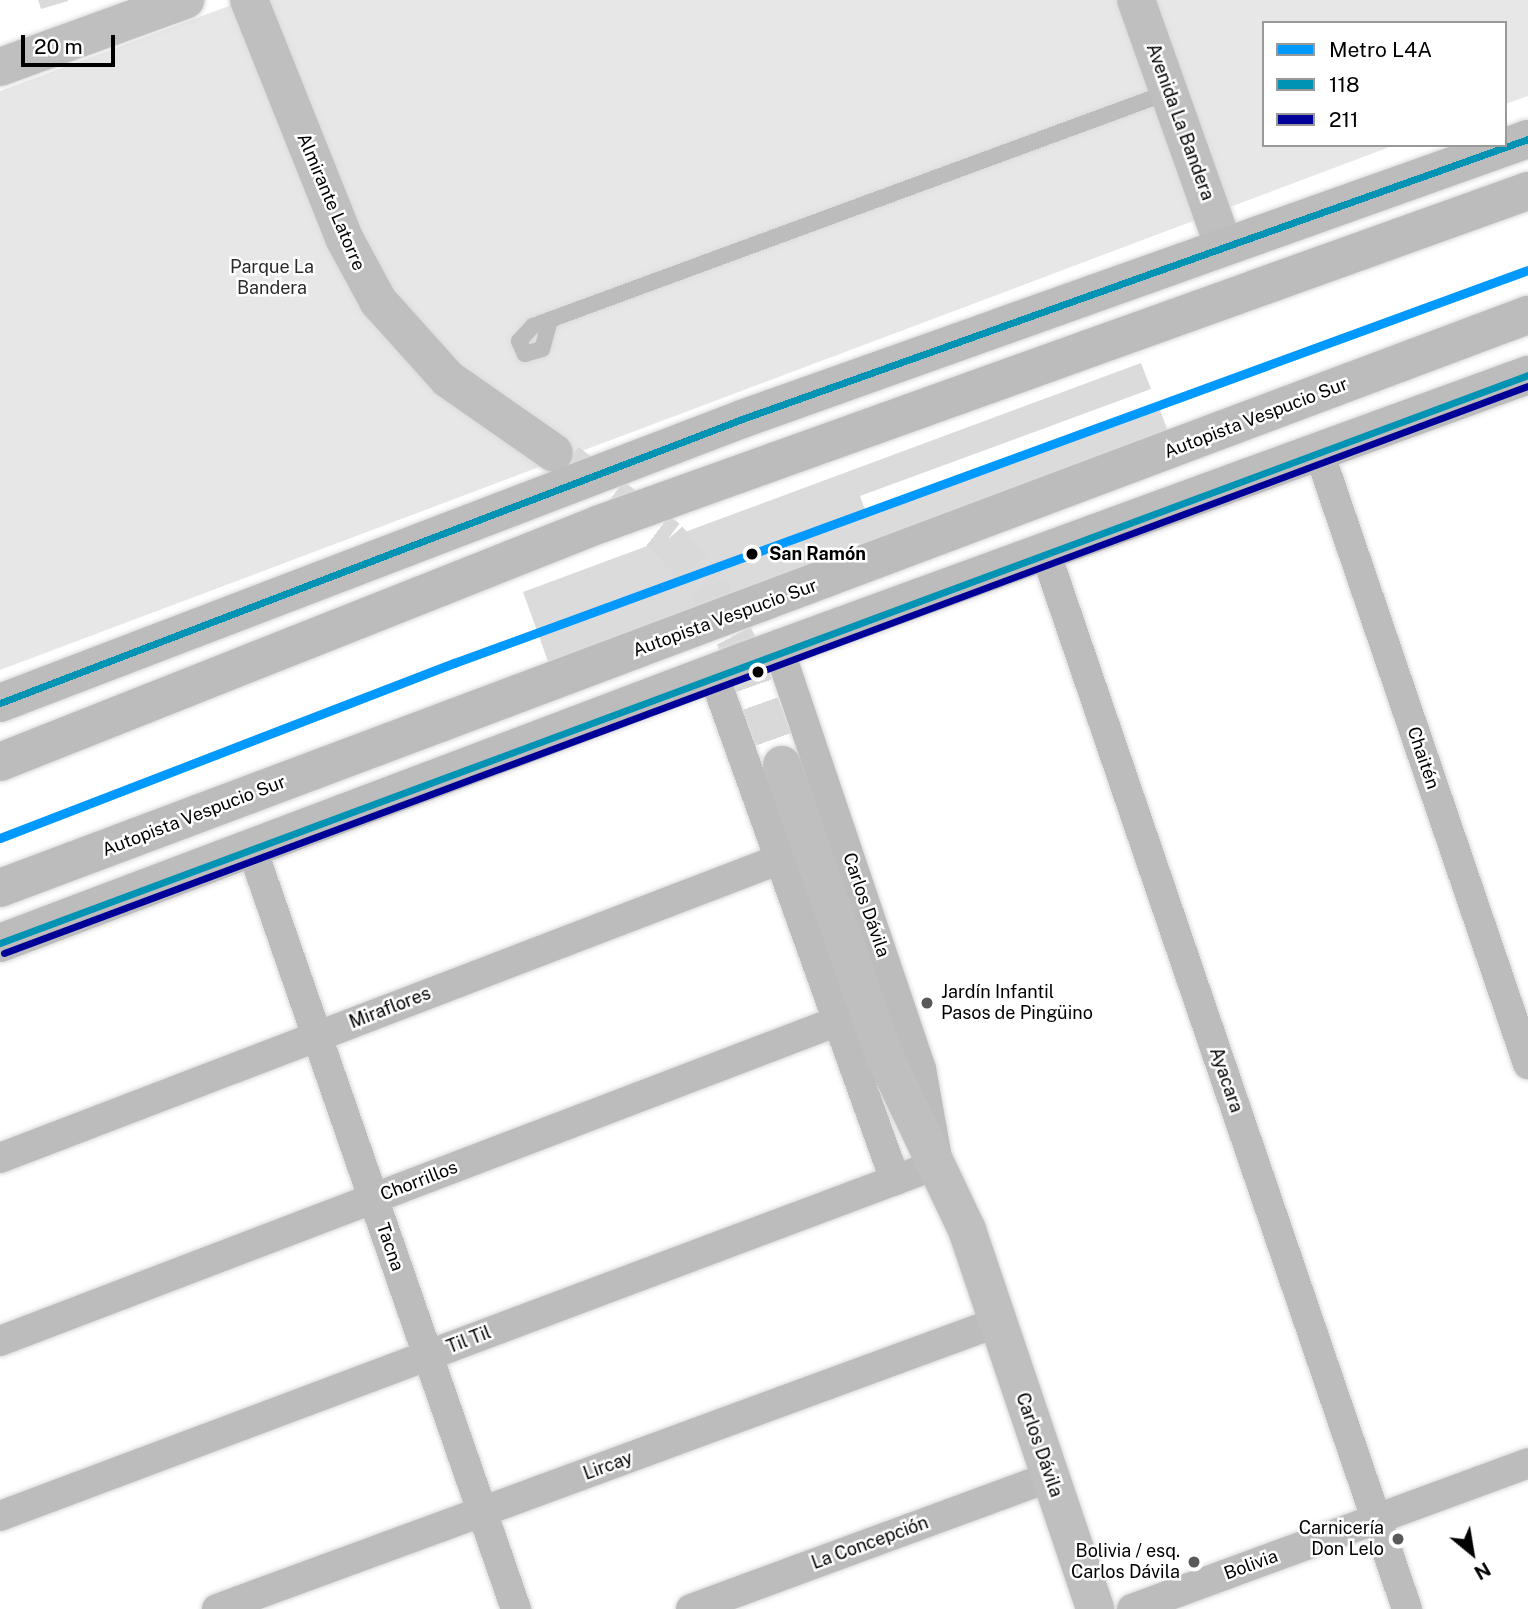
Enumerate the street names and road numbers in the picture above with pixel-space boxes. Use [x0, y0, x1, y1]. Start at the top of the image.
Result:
street label: Avenida La Bandera [1142, 41, 1218, 203]
street label: Almirante Latorre [292, 130, 370, 274]
street label: Autopista Vespucio Sur [1161, 373, 1351, 463]
street label: Autopista Vespucio Sur [630, 574, 820, 662]
street label: Chaitén [1402, 724, 1444, 792]
street label: Autopista Vespucio Sur [99, 771, 289, 861]
street label: Carlos Dávila [838, 850, 894, 960]
street label: Miraflores [346, 983, 434, 1033]
street label: Ayacara [1205, 1045, 1247, 1115]
street label: Chorrillos [377, 1156, 461, 1206]
street label: Tacna [372, 1220, 408, 1274]
street label: Til Til [444, 1322, 494, 1358]
street label: Carlos Dávila [1011, 1390, 1067, 1500]
street label: Lircay [580, 1447, 636, 1485]
street label: La Concepción [809, 1512, 931, 1574]
street label: Bolivia [1221, 1545, 1281, 1585]

